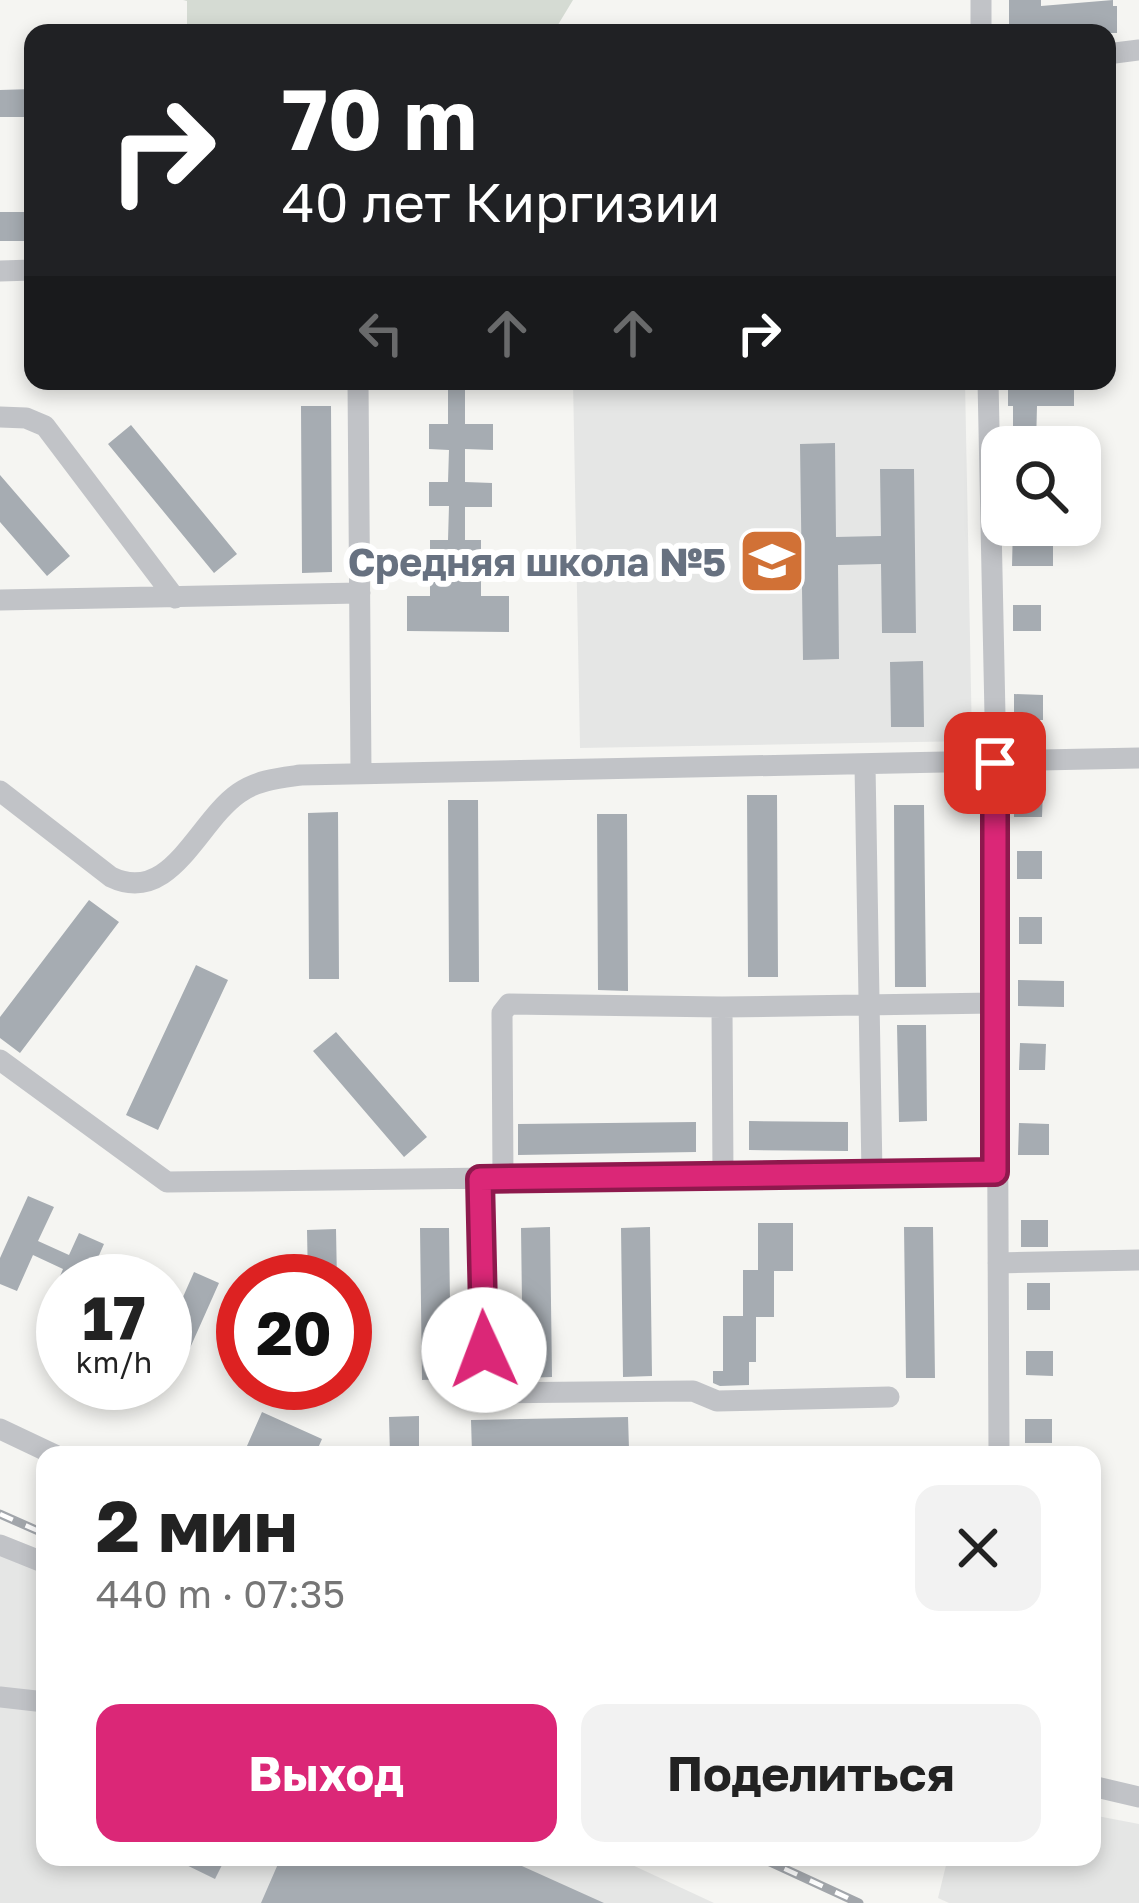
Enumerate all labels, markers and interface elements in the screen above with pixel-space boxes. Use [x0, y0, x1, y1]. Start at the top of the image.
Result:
text: 70 m [282, 68, 477, 168]
icon: right [84, 72, 240, 228]
text: 40 лет Киргизии [282, 169, 720, 234]
icon: left [348, 300, 414, 366]
icon: ahead [474, 300, 540, 366]
icon: ahead [600, 300, 666, 366]
icon: right [726, 300, 792, 366]
map controls [981, 426, 1101, 546]
button: search [981, 426, 1101, 546]
school or university icon: Средняя школа №5 [737, 526, 807, 596]
place label: Средняя школа №5 [348, 538, 726, 585]
pin [944, 712, 1046, 814]
icon: arrive [962, 730, 1028, 796]
speed limit sign: 20 [216, 1254, 372, 1410]
text: 17 [82, 1281, 146, 1353]
position arrow [421, 1287, 547, 1413]
text: km/h [76, 1344, 152, 1380]
text: 2 мин [96, 1481, 298, 1568]
button: close [915, 1485, 1041, 1611]
text: 440 m · 07:35 [96, 1570, 345, 1617]
button: Выход [96, 1704, 557, 1842]
button: Поделиться [581, 1704, 1041, 1842]

